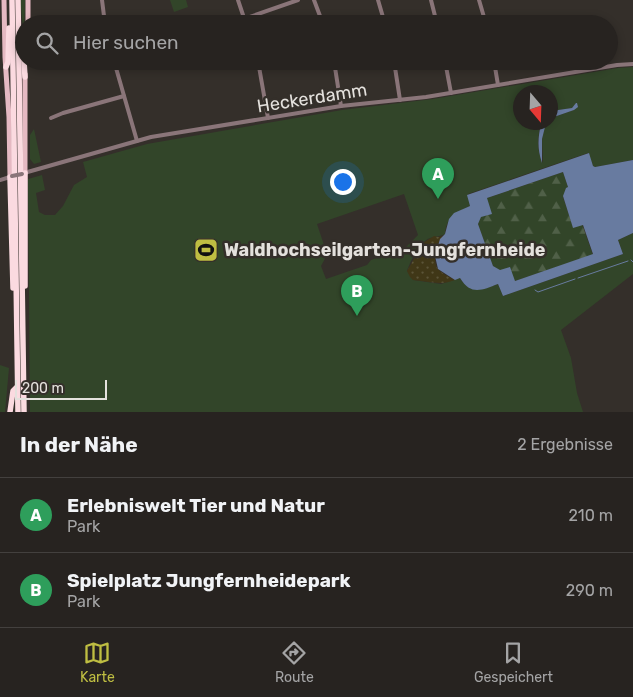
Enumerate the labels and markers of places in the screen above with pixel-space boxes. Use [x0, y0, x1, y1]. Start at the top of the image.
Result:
pin: A [422, 158, 454, 199]
sports icon: Waldhochseilgarten-Jungfernheide [193, 237, 219, 263]
place label: Waldhochseilgarten-Jungfernheide [224, 239, 546, 261]
pin: B [341, 275, 373, 316]

